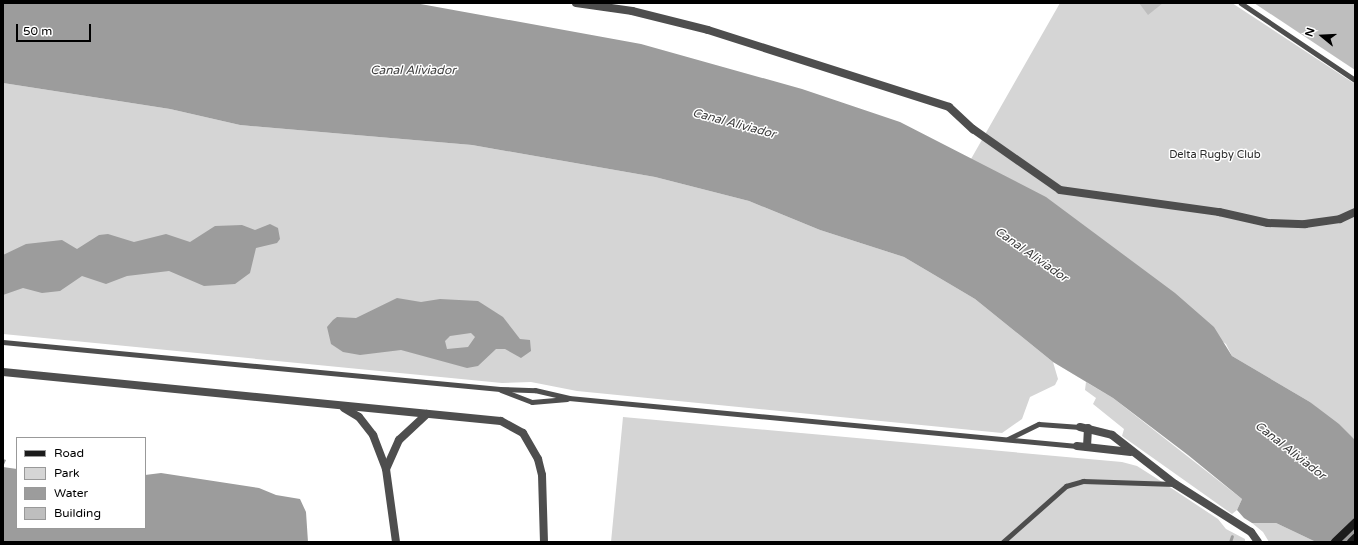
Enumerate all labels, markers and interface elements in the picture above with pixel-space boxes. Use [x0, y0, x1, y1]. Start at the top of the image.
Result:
scale bar [18, 16, 93, 42]
north arrow [1302, 16, 1342, 56]
text: 50 m [23, 24, 52, 38]
text: N [1303, 26, 1318, 38]
water label: Canal Aliviador [370, 64, 456, 78]
water label: Canal Aliviador [691, 106, 777, 142]
park label: Delta Rugby Club [1169, 148, 1261, 162]
water label: Canal Aliviador [992, 225, 1070, 285]
water label: Canal Aliviador [1252, 419, 1328, 483]
legend [16, 437, 146, 529]
text: Road [54, 446, 84, 460]
text: Park [54, 466, 80, 480]
text: Water [54, 486, 88, 500]
text: Building [54, 506, 101, 520]

